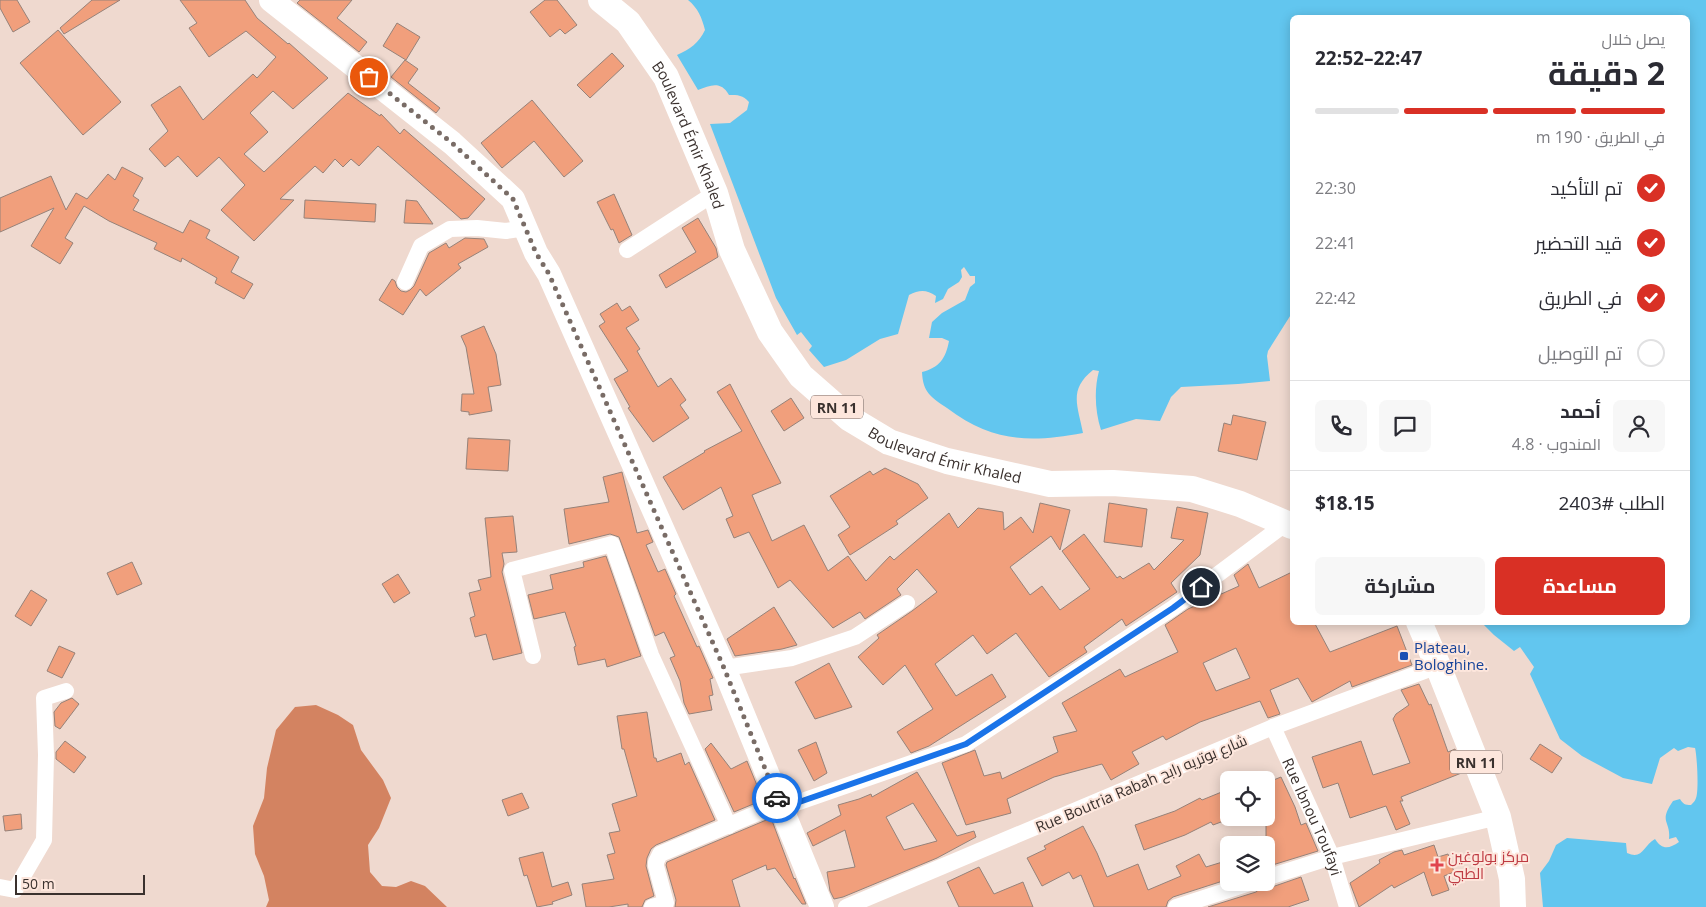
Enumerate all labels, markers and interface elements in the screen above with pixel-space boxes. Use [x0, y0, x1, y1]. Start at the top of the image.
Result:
text: يصل خلال [1601, 28, 1665, 50]
text: 22:47–22:52 [1315, 45, 1422, 71]
text: 2 دقيقة [1548, 51, 1665, 94]
pin [348, 56, 390, 98]
street label: Boulevard Émir Khaled [648, 57, 729, 211]
icon: bag [355, 63, 383, 91]
text: في الطريق · 190 m [1536, 126, 1665, 148]
icon: check [1637, 174, 1665, 202]
text: تم التأكيد [1550, 175, 1622, 201]
text: 22:30 [1315, 177, 1356, 199]
icon: check [1637, 229, 1665, 257]
text: قيد التحضير [1535, 230, 1622, 256]
text: 22:41 [1315, 232, 1356, 254]
icon: check [1637, 284, 1665, 312]
text: في الطريق [1539, 285, 1622, 311]
text: 22:42 [1315, 287, 1356, 309]
text: تم التوصيل [1538, 340, 1622, 366]
road number: RN 11 [811, 396, 863, 418]
text: أحمد [1560, 398, 1601, 424]
button: phone [1315, 400, 1367, 452]
button: chat [1379, 400, 1431, 452]
button: person [1613, 400, 1665, 452]
street label: Boulevard Émir Khaled [865, 422, 1023, 487]
text: المندوب · 4.8 [1512, 433, 1601, 455]
text: $18.15 [1315, 490, 1375, 516]
text: الطلب #2403 [1558, 490, 1665, 516]
button: مشاركة [1315, 557, 1485, 615]
button: مساعدة [1495, 557, 1665, 615]
pin [1180, 566, 1222, 608]
icon: home [1187, 573, 1215, 601]
place label: Plateau, Bologhine. [1414, 637, 1488, 674]
marker: Plateau, Bologhine. [1398, 650, 1410, 662]
street label: Rue Boutria Rabah شارع بوتريه رابح [1032, 729, 1250, 839]
road number: RN 11 [1450, 750, 1502, 774]
street label: Rue Ibnou Toufayi [1278, 754, 1347, 878]
map controls [1220, 771, 1275, 891]
button: locate [1220, 771, 1275, 826]
courier [752, 773, 802, 823]
icon: car [763, 784, 791, 812]
button: layers [1220, 836, 1275, 891]
place label: مركز بولوغين الطبي [1448, 846, 1529, 886]
marker: مركز بولوغين الطبي [1430, 858, 1444, 872]
scale bar [15, 872, 145, 895]
text: 50 m [22, 874, 55, 893]

